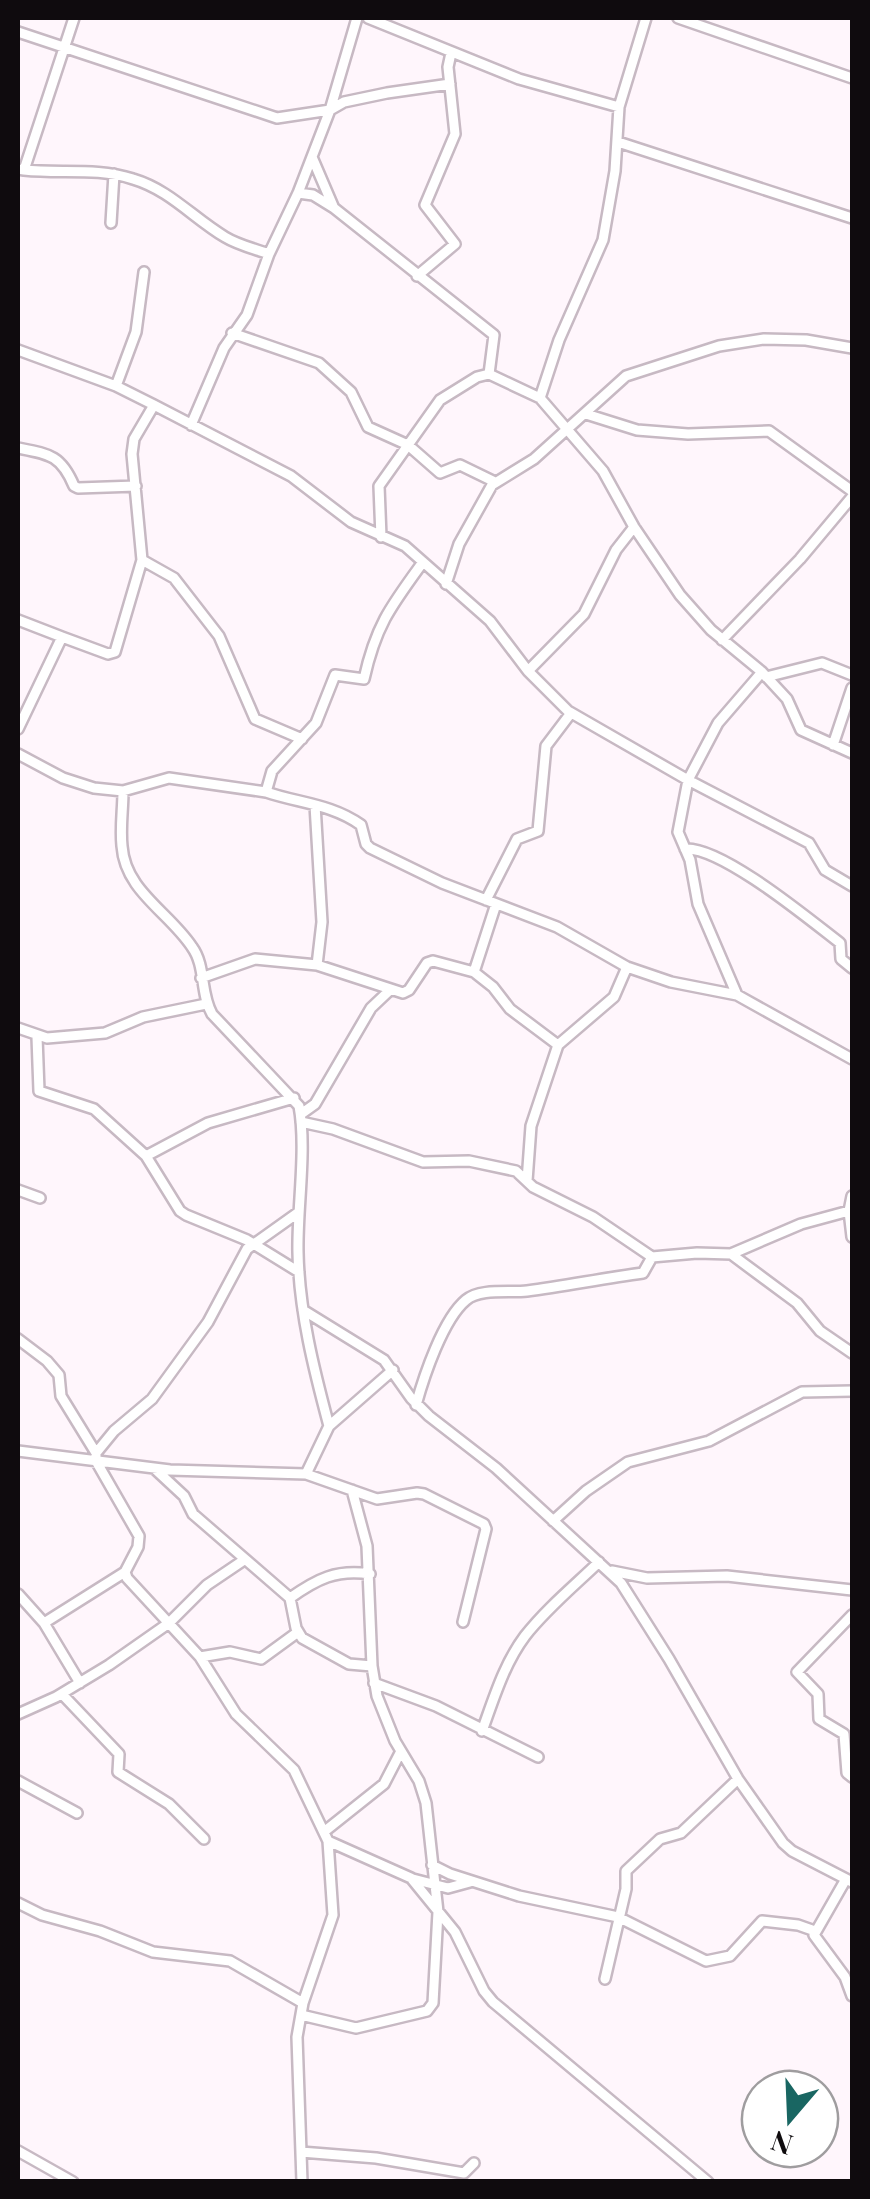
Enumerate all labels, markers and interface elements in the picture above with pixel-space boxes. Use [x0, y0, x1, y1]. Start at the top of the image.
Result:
north arrow [740, 2069, 840, 2169]
text: N [766, 2123, 797, 2165]

